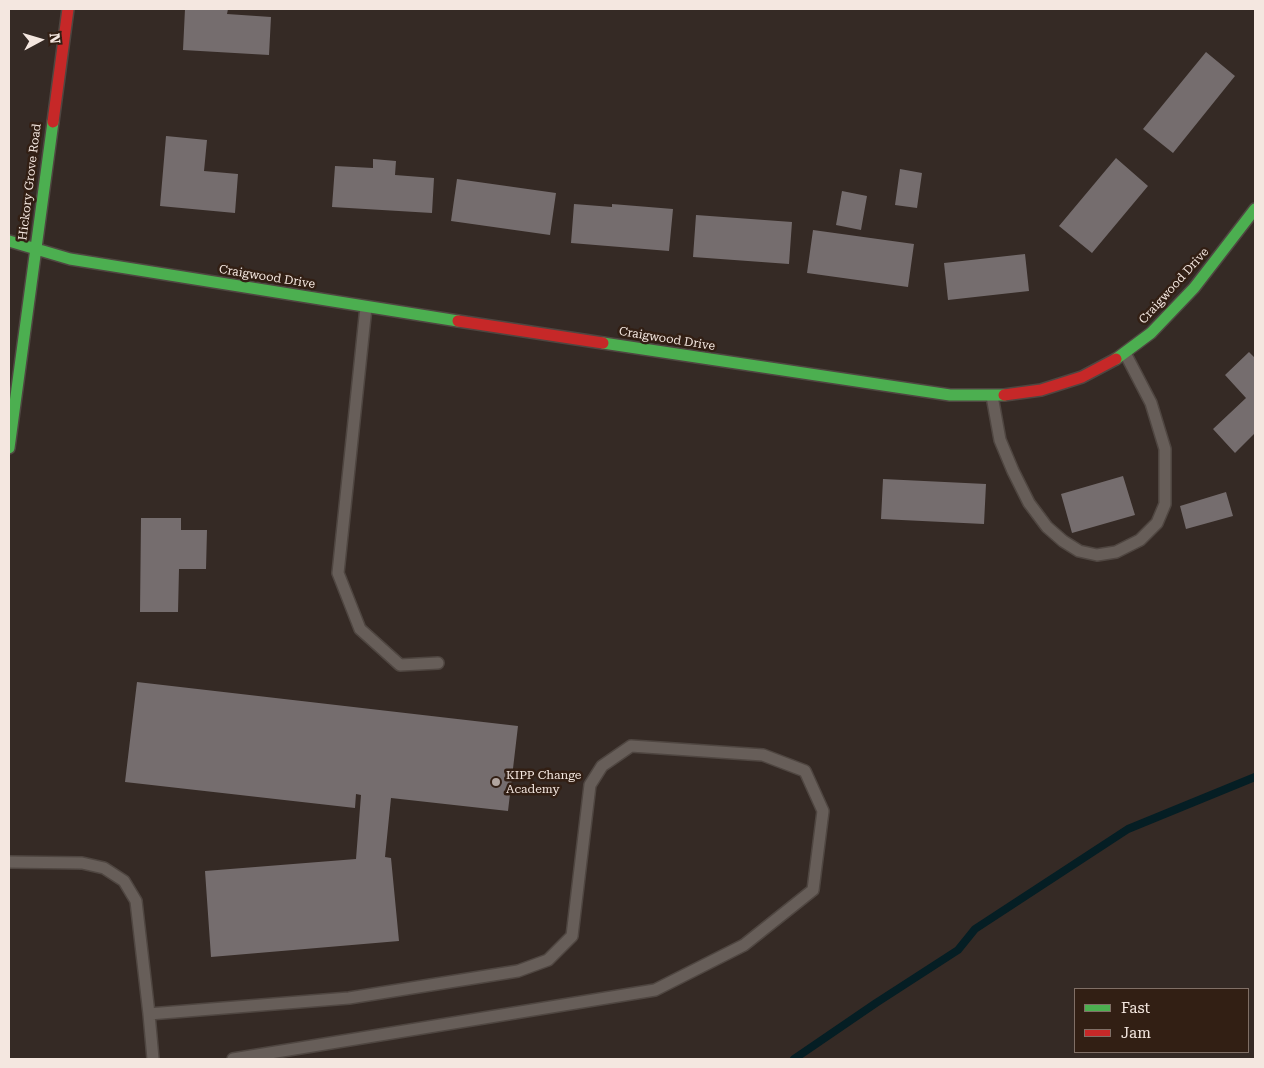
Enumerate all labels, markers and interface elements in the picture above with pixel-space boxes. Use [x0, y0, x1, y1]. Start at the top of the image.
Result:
north arrow [15, 15, 65, 65]
text: N [46, 32, 63, 45]
street label: Hickory Grove Road [16, 123, 44, 241]
street label: Craigwood Drive [1136, 245, 1212, 327]
street label: Craigwood Drive [218, 262, 316, 292]
street label: Craigwood Drive [618, 324, 716, 354]
place label: KIPP Change Academy [506, 768, 581, 796]
marker: KIPP Change Academy [490, 776, 502, 788]
legend [1074, 988, 1249, 1053]
text: Fast [1121, 999, 1150, 1017]
text: Jam [1121, 1024, 1151, 1042]

